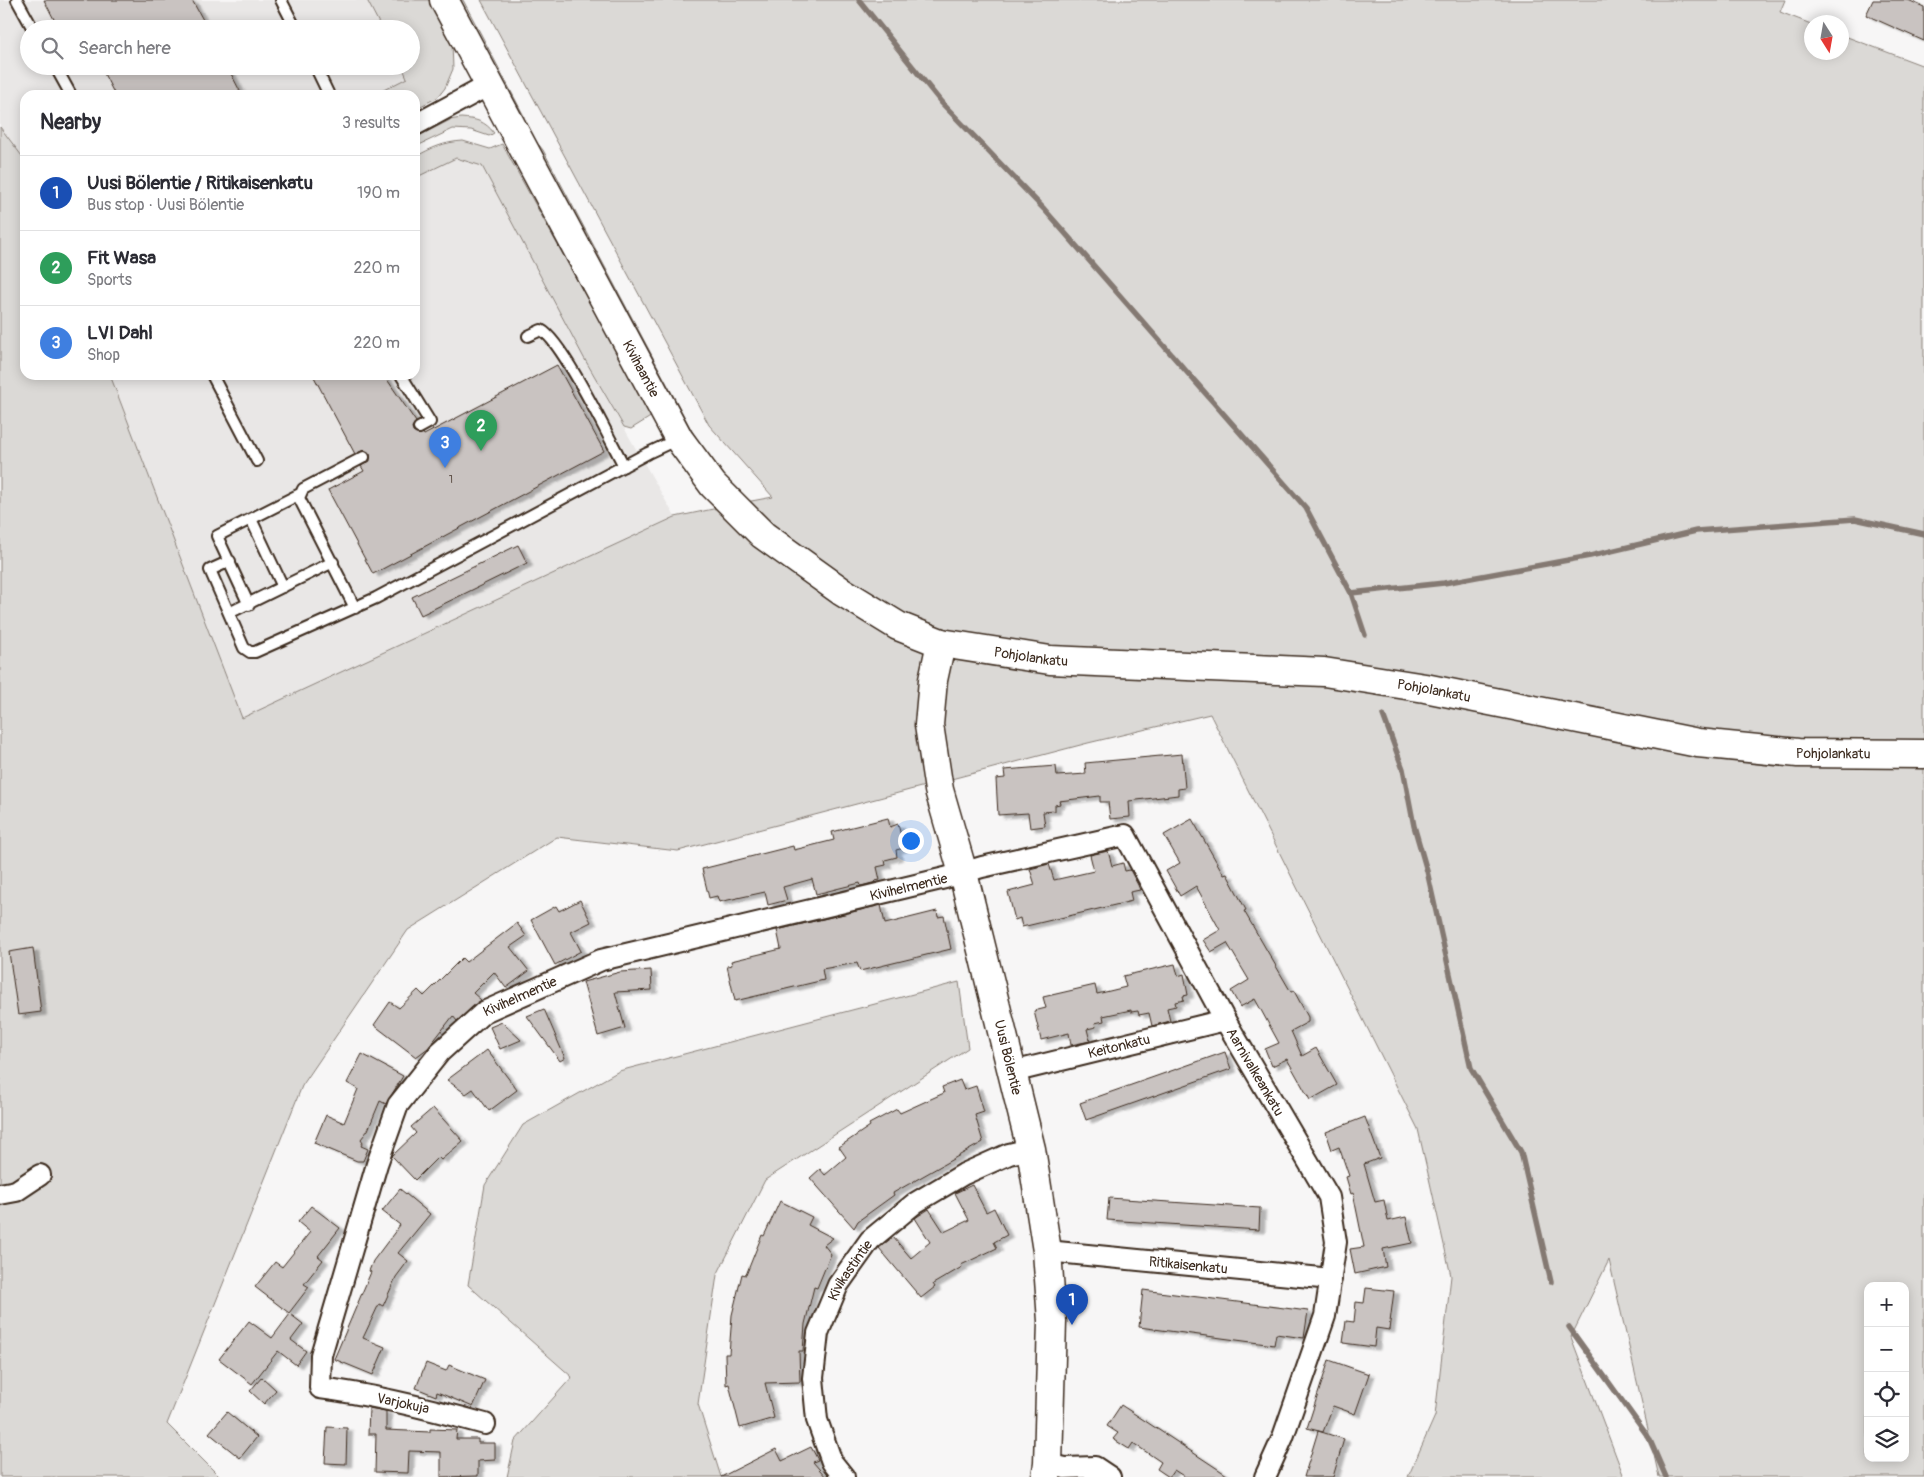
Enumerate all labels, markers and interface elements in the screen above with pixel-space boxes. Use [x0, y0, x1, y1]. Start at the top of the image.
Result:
north arrow [1804, 15, 1849, 60]
search box [20, 20, 420, 75]
icon: search [38, 34, 66, 62]
text: Search here [78, 36, 171, 60]
text: Nearby [40, 109, 101, 136]
text: 3 results [342, 113, 400, 133]
text: Uusi Bölentie / Ritikaisenkatu [87, 171, 313, 195]
text: 1 [53, 183, 59, 203]
text: 190 m [357, 183, 400, 203]
text: Bus stop · Uusi Bölentie [87, 195, 244, 215]
text: Fit Wasa [87, 246, 156, 270]
text: 2 [52, 258, 60, 278]
text: 220 m [354, 258, 400, 278]
text: Sports [87, 270, 132, 290]
text: LVI Dahl [87, 321, 153, 345]
text: 3 [52, 333, 60, 353]
text: 220 m [354, 333, 400, 353]
street label: Kivihaantie [619, 337, 663, 400]
text: Shop [87, 345, 120, 365]
pin: 2 [465, 410, 497, 451]
pin: 3 [429, 427, 461, 468]
house number: 1 [449, 473, 453, 486]
street label: Pohjolankatu [993, 643, 1068, 670]
street label: Pohjolankatu [1396, 676, 1472, 706]
street label: Pohjolankatu [1796, 745, 1871, 763]
your location [898, 828, 924, 854]
street label: Kivihelmentie [868, 870, 949, 905]
street label: Kivihelmentie [481, 973, 560, 1020]
street label: Uusi Bölentie [991, 1018, 1025, 1097]
street label: Aarnivalkeankatu [1223, 1025, 1287, 1119]
street label: Keitonkatu [1086, 1031, 1152, 1062]
street label: Kivikastintie [824, 1237, 876, 1303]
street label: Ritikaisenkatu [1148, 1253, 1228, 1278]
map controls [1864, 1282, 1909, 1462]
button: + [1864, 1282, 1909, 1327]
pin: 1 [1056, 1284, 1088, 1325]
button: − [1864, 1327, 1909, 1372]
button: locate [1864, 1372, 1909, 1417]
street label: Varjokuja [375, 1390, 431, 1417]
button: layers [1864, 1417, 1909, 1462]

